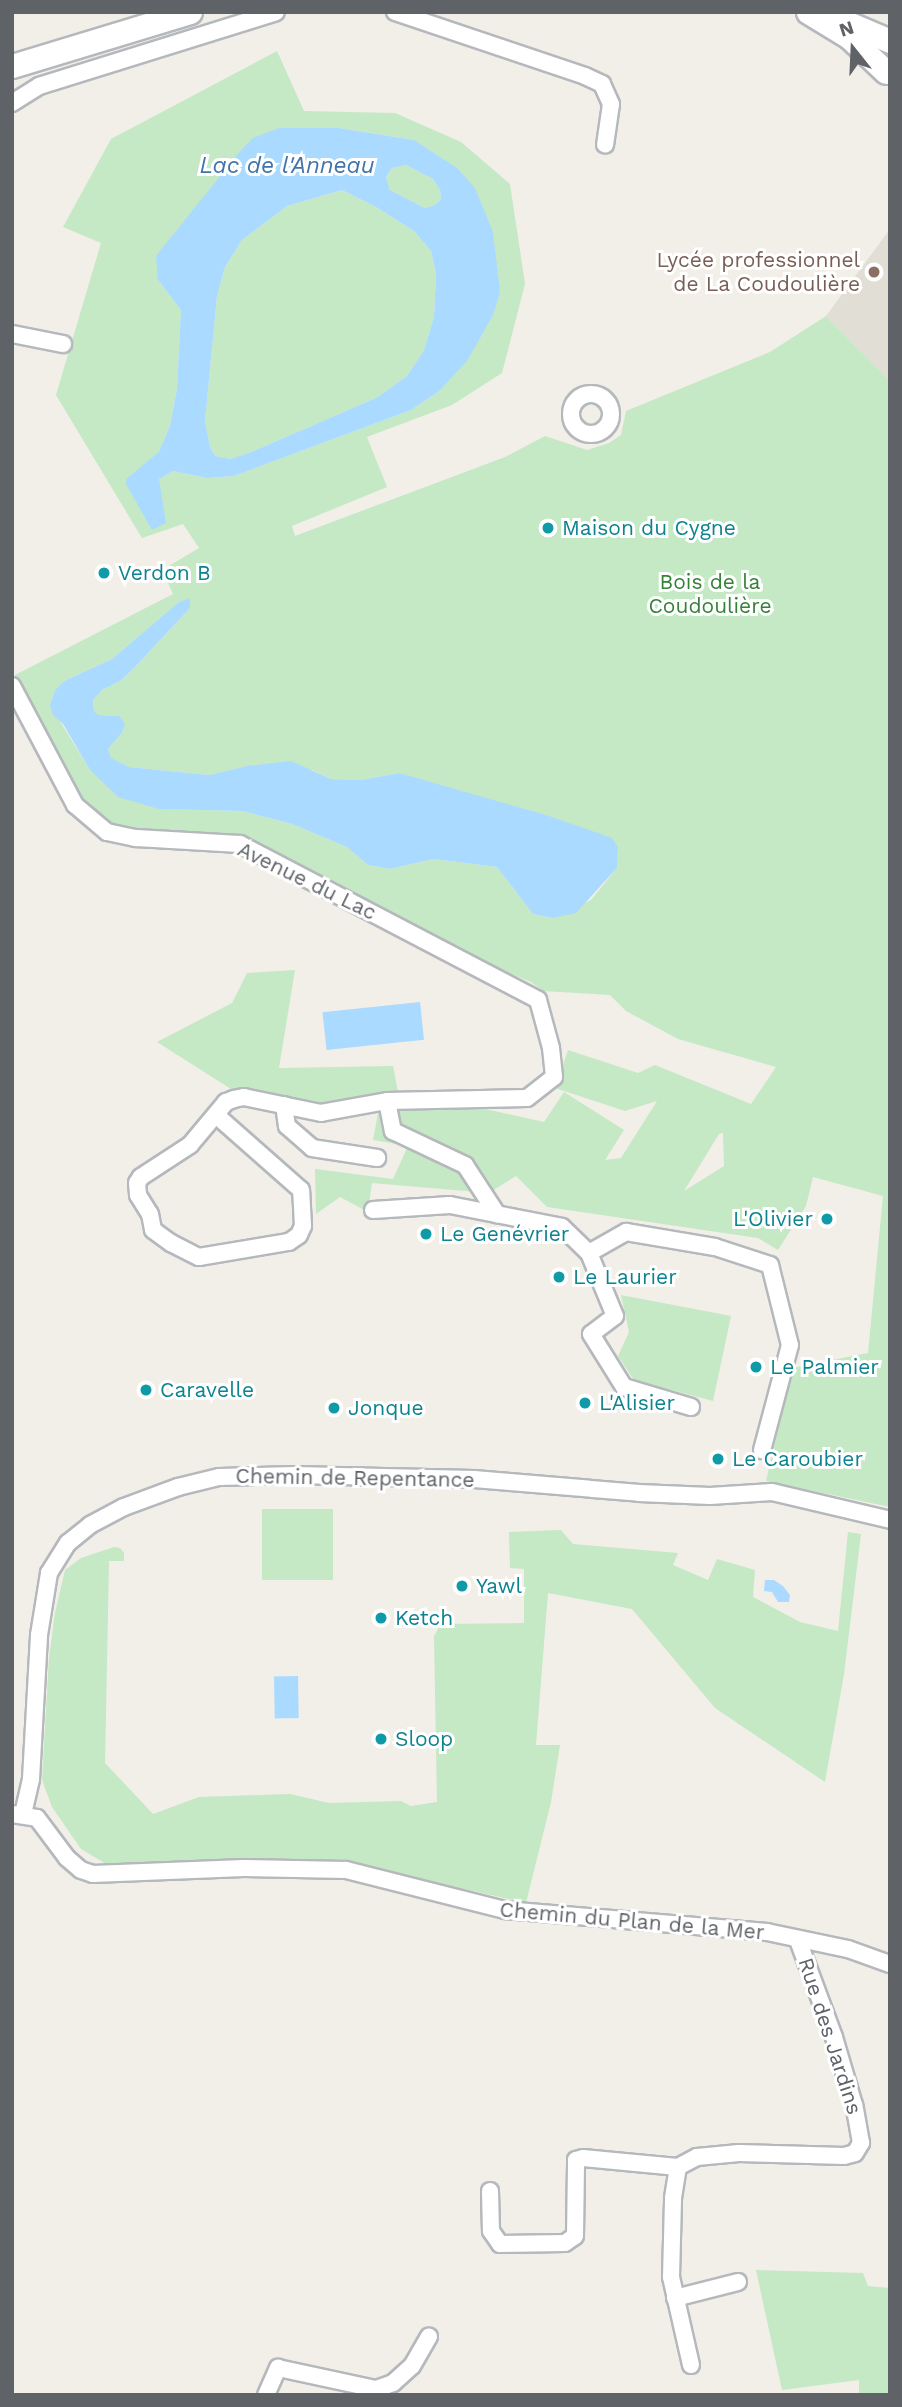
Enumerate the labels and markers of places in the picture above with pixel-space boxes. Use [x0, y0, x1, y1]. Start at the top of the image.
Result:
place label: Lycée professionnel de La Coudoulière [657, 247, 860, 297]
marker: Lycée professionnel de La Coudoulière [866, 264, 882, 280]
place label: Maison du Cygne [562, 515, 736, 541]
marker: Maison du Cygne [540, 520, 556, 536]
place label: Verdon B [118, 560, 211, 586]
marker: Verdon B [96, 565, 112, 581]
place label: L'Olivier [733, 1206, 813, 1232]
marker: L'Olivier [819, 1211, 835, 1227]
place label: Le Genévrier [440, 1221, 569, 1247]
marker: Le Genévrier [418, 1226, 434, 1242]
place label: Le Laurier [573, 1264, 677, 1290]
marker: Le Laurier [551, 1269, 567, 1285]
place label: Le Palmier [770, 1354, 879, 1380]
marker: Le Palmier [748, 1359, 764, 1375]
place label: Caravelle [160, 1377, 254, 1403]
marker: Caravelle [138, 1382, 154, 1398]
place label: L'Alisier [599, 1390, 675, 1416]
place label: Jonque [348, 1395, 424, 1421]
marker: L'Alisier [577, 1395, 593, 1411]
marker: Jonque [326, 1400, 342, 1416]
place label: Le Caroubier [732, 1446, 863, 1472]
marker: Le Caroubier [710, 1451, 726, 1467]
place label: Yawl [476, 1573, 522, 1599]
marker: Yawl [454, 1578, 470, 1594]
place label: Ketch [395, 1605, 453, 1631]
marker: Ketch [373, 1610, 389, 1626]
place label: Sloop [395, 1726, 453, 1752]
marker: Sloop [373, 1731, 389, 1747]

